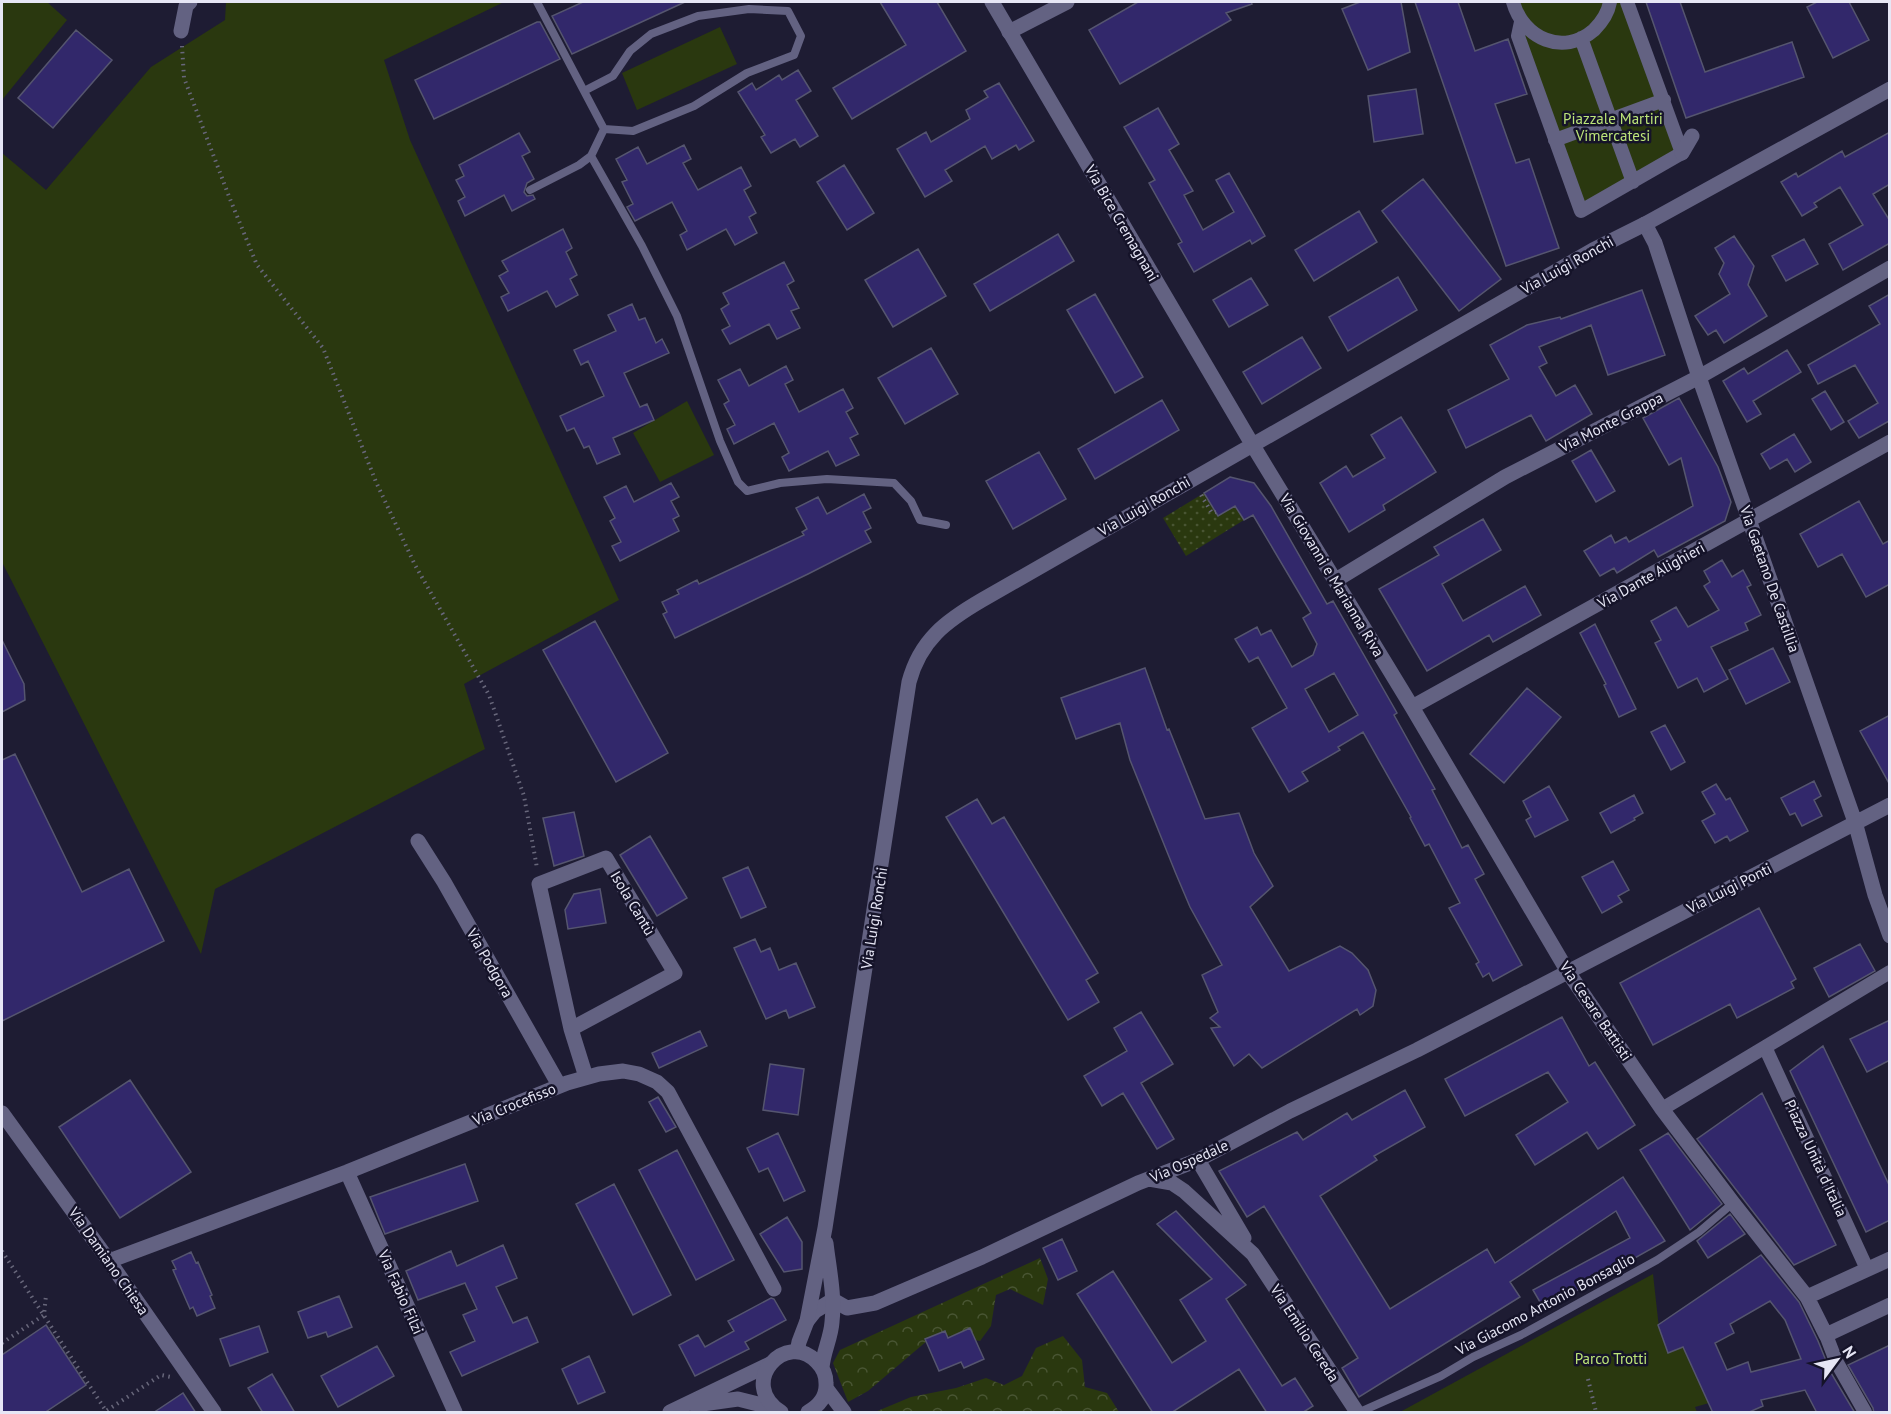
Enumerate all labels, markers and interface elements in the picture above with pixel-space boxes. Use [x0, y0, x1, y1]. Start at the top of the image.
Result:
park label: Piazzale Martiri Vimercatesi [1563, 109, 1663, 145]
street label: Via Bice Cremagnani [1080, 160, 1163, 285]
street label: Via Luigi Ronchi [1516, 232, 1617, 299]
street label: Via Monte Grappa [1555, 388, 1666, 457]
street label: Via Luigi Ronchi [1094, 472, 1193, 540]
street label: Via Giovanni e Marianna Riva [1275, 489, 1388, 660]
street label: Via Gaetano De Castillia [1736, 502, 1804, 655]
street label: Via Dante Alighieri [1593, 538, 1708, 613]
street label: Via Luigi Ponti [1682, 858, 1775, 918]
street label: Via Luigi Ronchi [856, 866, 891, 971]
street label: Isola Cantù [606, 867, 660, 939]
street label: Via Podgora [462, 924, 517, 1001]
street label: Via Cesare Battisti [1555, 957, 1636, 1064]
street label: Via Crocefisso [469, 1079, 558, 1130]
street label: Piazza Unità d'Italia [1780, 1096, 1852, 1220]
street label: Via Ospedale [1146, 1135, 1231, 1187]
street label: Via Damiano Chiesa [64, 1203, 153, 1319]
street label: Via Fabio Filzi [374, 1246, 428, 1337]
street label: Via Giacomo Antonio Bonsaglio [1451, 1249, 1638, 1360]
street label: Via Emilio Cereda [1266, 1280, 1344, 1385]
north arrow [1807, 1330, 1867, 1390]
text: N [1838, 1342, 1861, 1362]
park label: Parco Trotti [1575, 1349, 1647, 1368]

